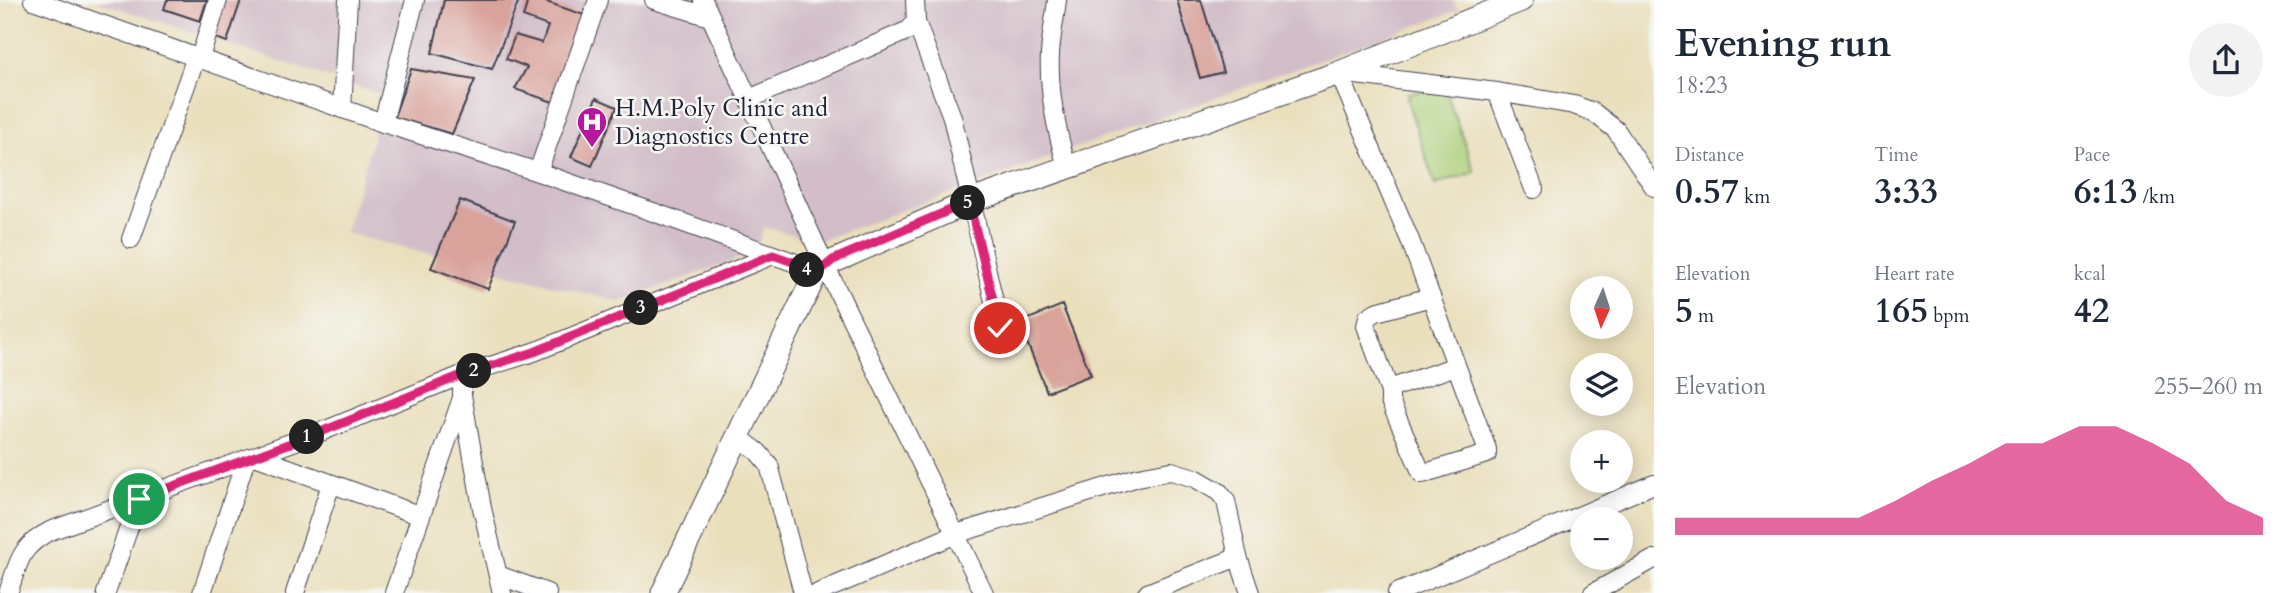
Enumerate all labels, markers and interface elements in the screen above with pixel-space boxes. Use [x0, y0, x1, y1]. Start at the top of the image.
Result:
text: Evening run [1675, 18, 1891, 70]
button: share [2189, 23, 2263, 97]
text: 18:23 [1675, 70, 1728, 101]
place label: H.M.Poly Clinic and Diagnostics Centre [615, 92, 828, 153]
hospital icon: H.M.Poly Clinic and Diagnostics Centre [575, 105, 609, 149]
text: Distance [1675, 142, 1744, 168]
text: Time [1874, 142, 1918, 168]
text: Pace [2074, 142, 2110, 168]
text: 0.57 [1675, 168, 1739, 216]
text: 3:33 [1874, 168, 1938, 216]
text: 6:13 [2074, 168, 2138, 216]
text: km [1739, 184, 1770, 210]
text: /km [2138, 184, 2175, 210]
pin: 5 [950, 186, 986, 220]
text: 5 [963, 189, 972, 215]
pin: 4 [790, 252, 824, 288]
text: 4 [802, 256, 811, 282]
text: Elevation [1675, 261, 1750, 287]
text: Heart rate [1874, 261, 1955, 287]
text: kcal [2074, 261, 2106, 287]
north arrow [1570, 276, 1633, 340]
map controls [1570, 276, 1633, 570]
text: 5 [1675, 287, 1693, 335]
text: 165 [1874, 287, 1928, 335]
text: 42 [2074, 287, 2110, 335]
pin: 3 [624, 290, 658, 326]
text: 3 [636, 294, 645, 320]
pin [970, 298, 1030, 358]
text: m [1693, 303, 1714, 329]
text: bpm [1928, 303, 1970, 329]
icon: check [981, 309, 1019, 347]
button: layers [1570, 353, 1633, 416]
pin: 2 [456, 354, 491, 388]
text: 2 [469, 357, 478, 383]
text: Elevation [1675, 371, 1766, 402]
text: 255–260 m [2154, 371, 2263, 402]
pin: 1 [290, 420, 324, 454]
text: 1 [302, 423, 311, 449]
button: + [1570, 430, 1633, 493]
pin [109, 469, 169, 529]
icon: arrive [120, 480, 158, 518]
button: − [1570, 507, 1633, 570]

